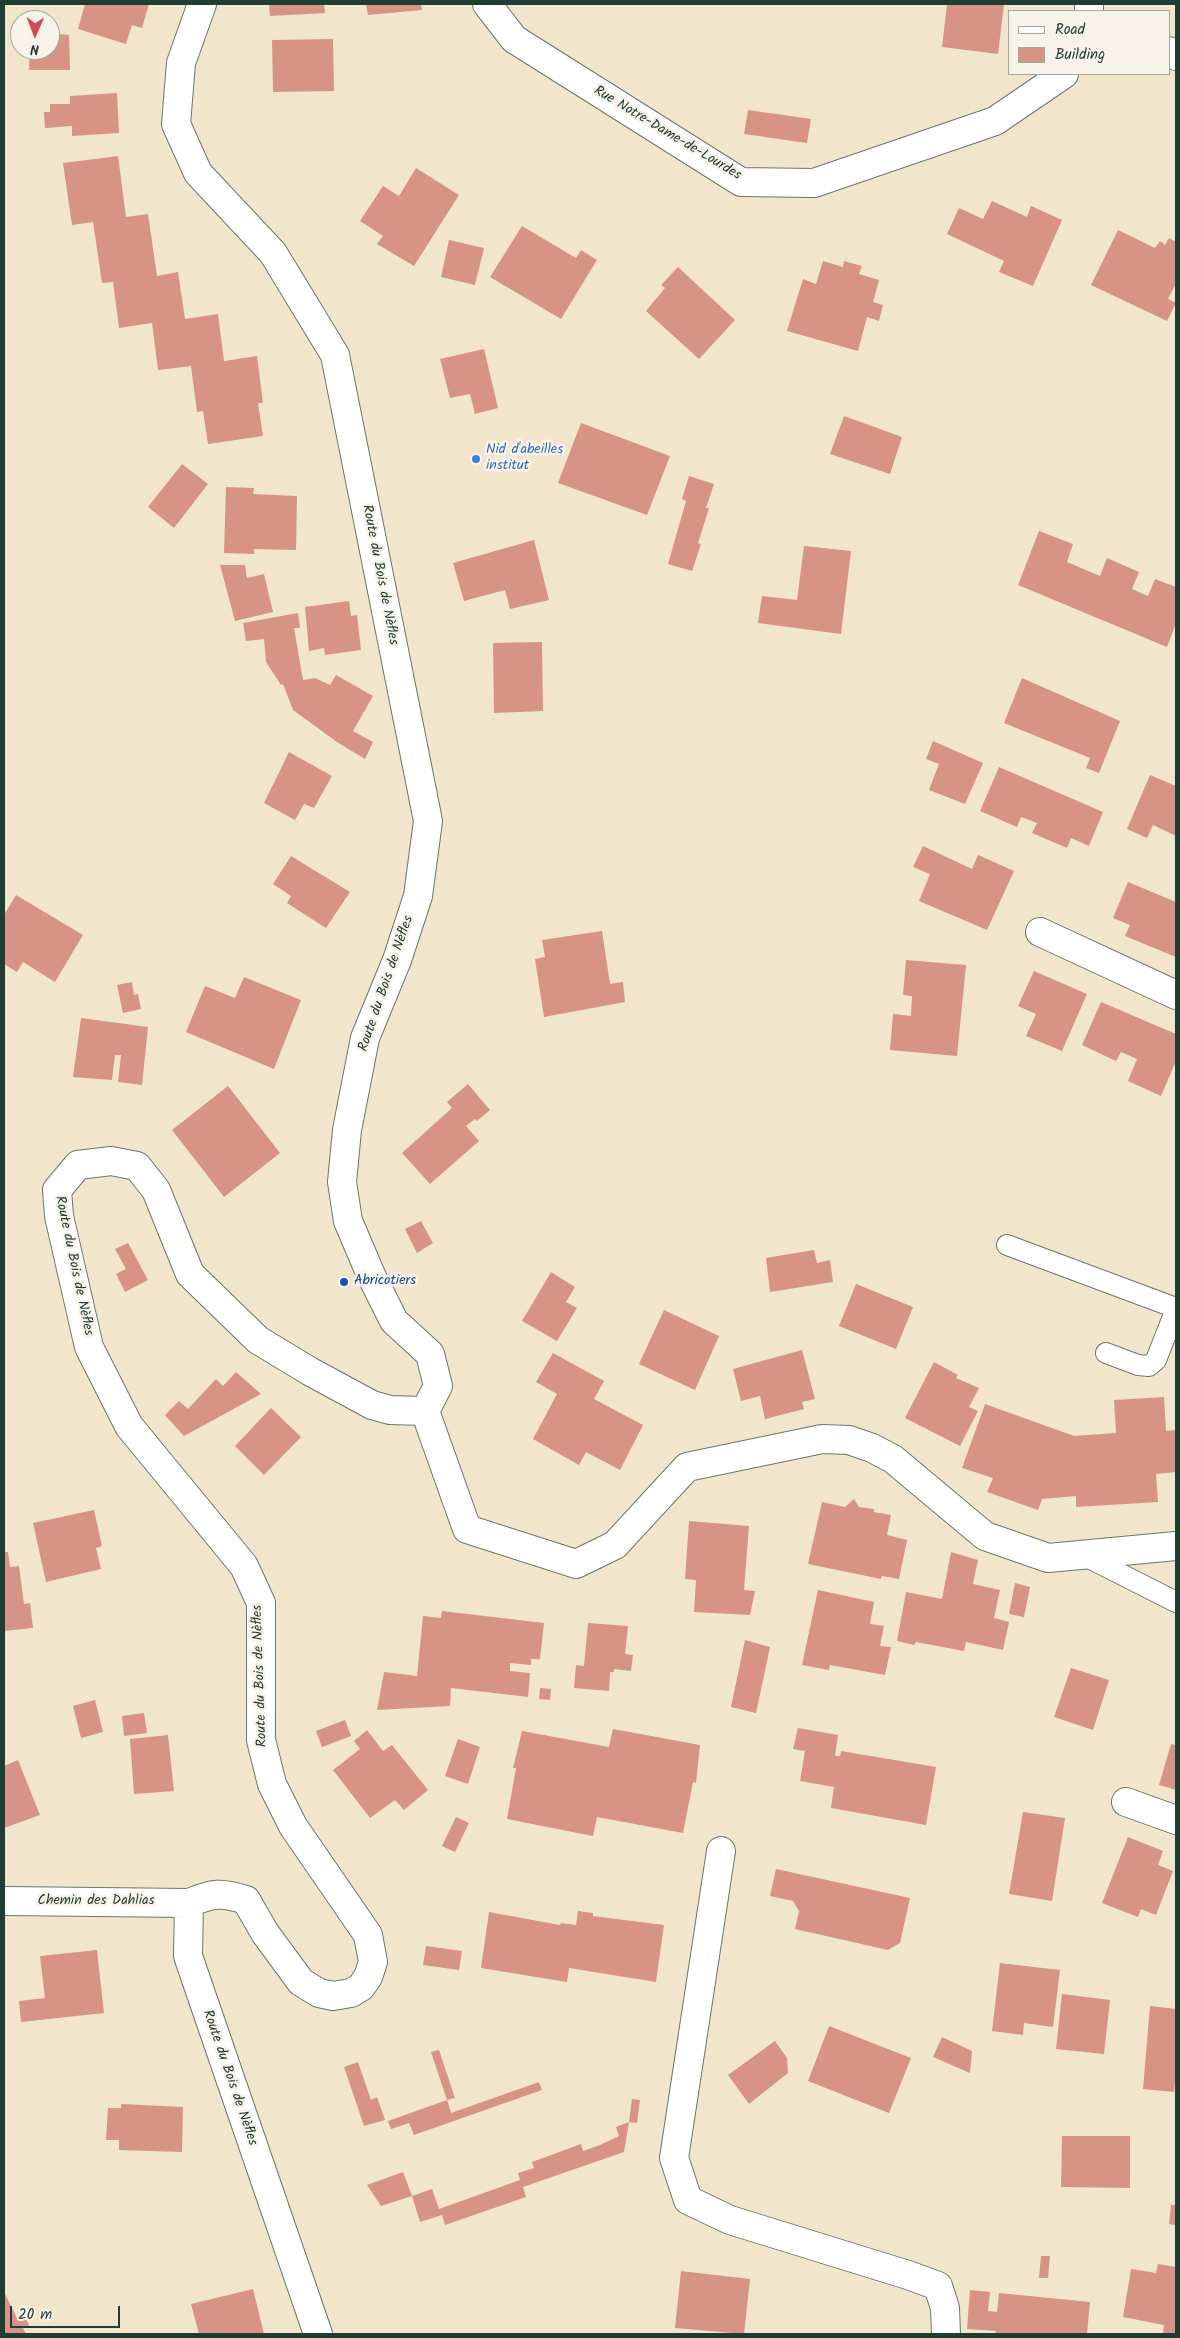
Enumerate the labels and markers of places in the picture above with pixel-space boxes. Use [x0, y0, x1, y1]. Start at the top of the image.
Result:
place label: Nid d'abeilles institut [486, 443, 563, 476]
marker: Nid d'abeilles institut [470, 453, 482, 465]
place label: Abricotiers [354, 1274, 416, 1290]
marker: Abricotiers [338, 1276, 350, 1288]

